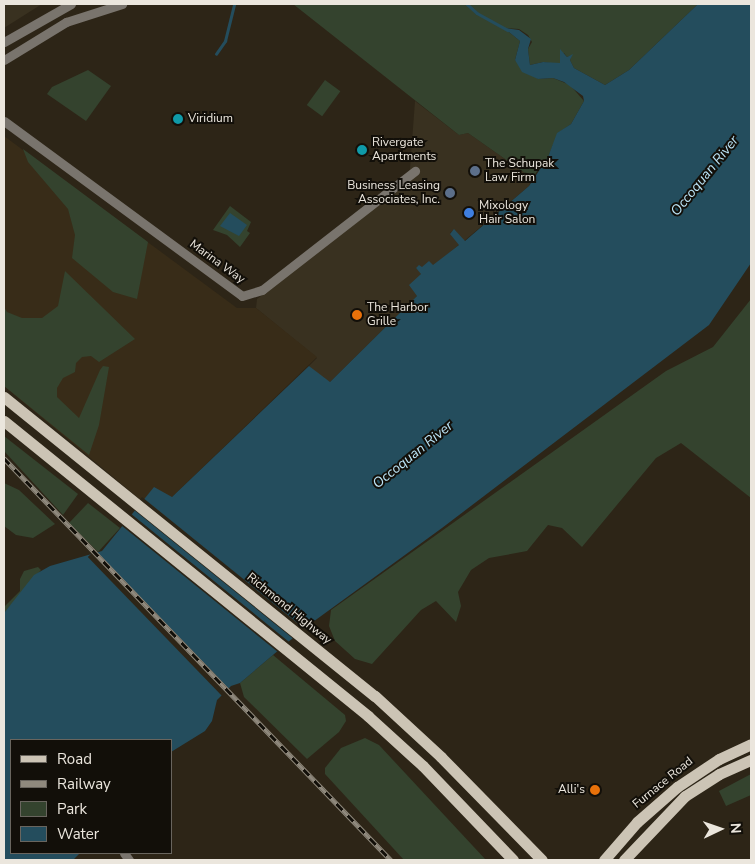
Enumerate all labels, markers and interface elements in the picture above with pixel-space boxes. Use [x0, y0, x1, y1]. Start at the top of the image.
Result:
place label: Viridium [188, 112, 233, 126]
marker: Viridium [172, 113, 184, 125]
water label: Occoquan River [668, 132, 742, 220]
place label: Rivergate Apartments [372, 136, 436, 164]
marker: Rivergate Apartments [356, 144, 368, 156]
place label: The Schupak Law Firm [485, 157, 554, 185]
marker: The Schupak Law Firm [469, 165, 481, 177]
place label: Business Leasing Associates, Inc. [347, 179, 440, 207]
marker: Business Leasing Associates, Inc. [444, 187, 456, 199]
place label: Mixology Hair Salon [479, 199, 535, 227]
marker: Mixology Hair Salon [463, 207, 475, 219]
street label: Marina Way [186, 237, 248, 287]
place label: The Harbor Grille [367, 301, 428, 329]
marker: The Harbor Grille [351, 309, 363, 321]
water label: Occoquan River [369, 418, 457, 492]
street label: Richmond Highway [244, 570, 334, 648]
legend [10, 739, 172, 854]
text: Road [57, 749, 92, 769]
street label: Furnace Road [630, 754, 696, 812]
text: Railway [57, 774, 111, 794]
place label: Alli's [558, 783, 585, 797]
marker: Alli's [589, 784, 601, 796]
text: Park [57, 799, 87, 819]
north arrow [695, 804, 745, 854]
text: N [726, 822, 745, 834]
text: Water [57, 824, 99, 844]

